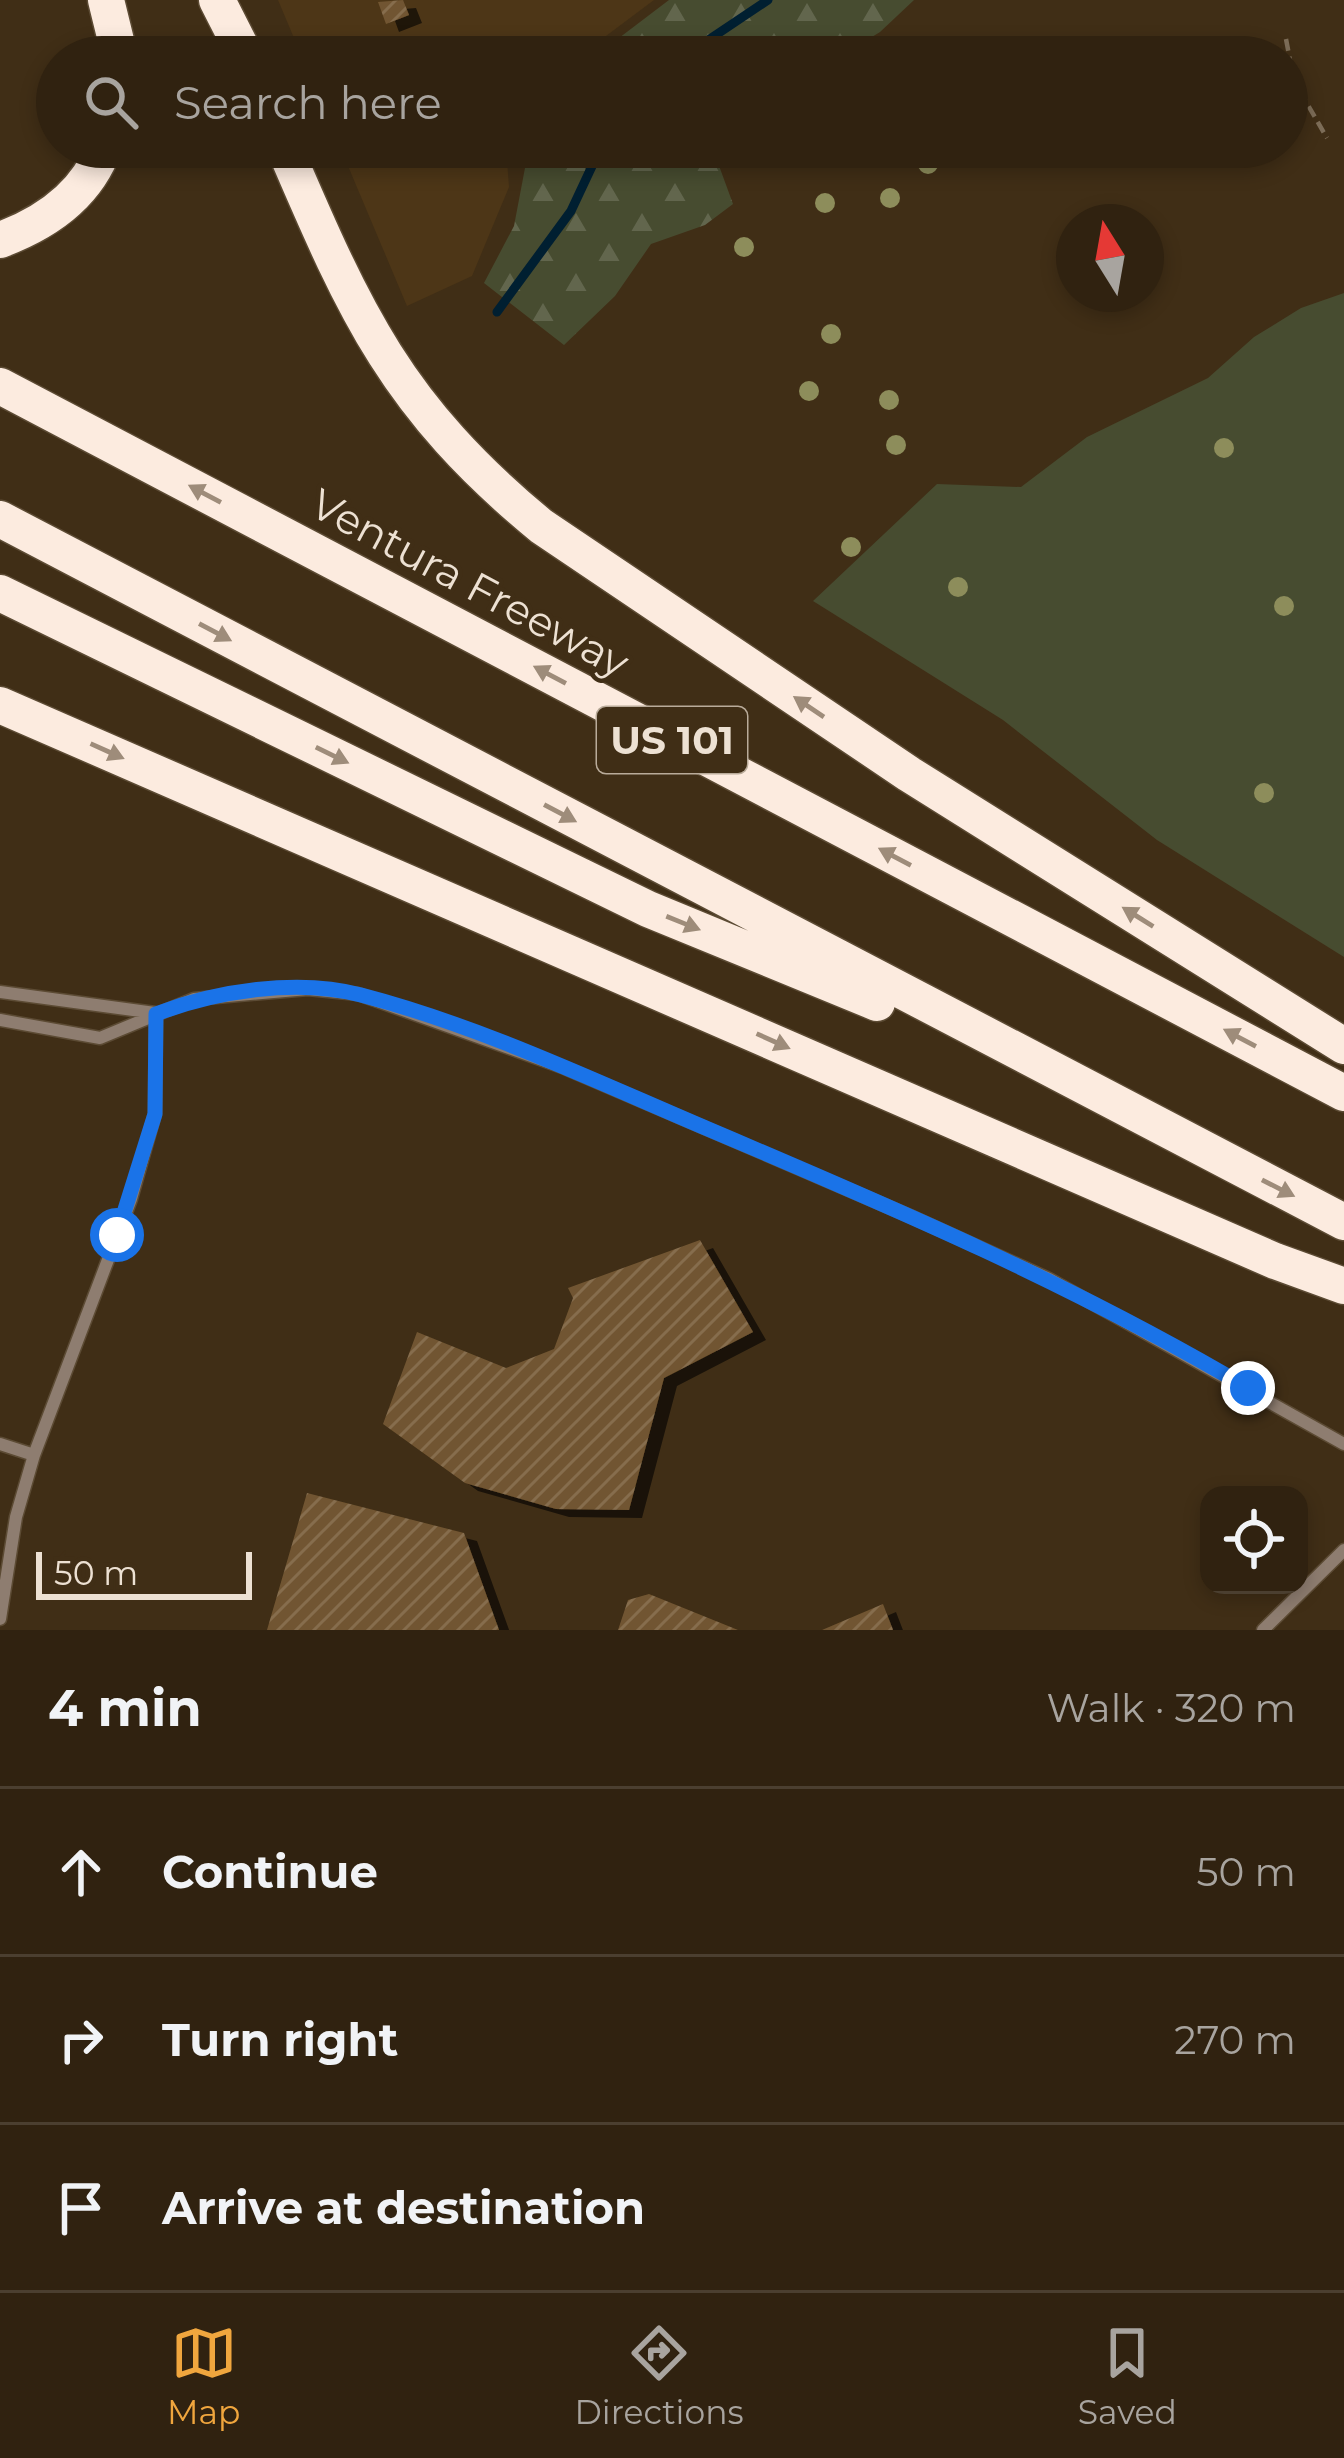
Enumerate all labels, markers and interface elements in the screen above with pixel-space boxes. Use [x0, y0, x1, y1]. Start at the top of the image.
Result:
search box [36, 36, 1308, 168]
icon: search [78, 69, 144, 135]
text: Search here [174, 75, 442, 130]
north arrow [1056, 204, 1164, 312]
street label: Ventura Freeway [302, 477, 638, 689]
one-way arrow [187, 484, 222, 505]
one-way arrow [198, 621, 232, 641]
one-way arrow [533, 666, 567, 686]
one-way arrow [793, 697, 826, 719]
road number: US 101 [597, 707, 747, 773]
one-way arrow [90, 742, 125, 762]
one-way arrow [315, 745, 350, 765]
one-way arrow [543, 802, 578, 823]
one-way arrow [878, 847, 913, 868]
one-way arrow [1122, 906, 1154, 928]
one-way arrow [666, 914, 702, 933]
one-way arrow [1223, 1029, 1258, 1049]
one-way arrow [755, 1032, 791, 1051]
one-way arrow [1261, 1178, 1296, 1198]
route start [90, 1208, 144, 1262]
route end [1221, 1361, 1275, 1415]
map controls [1200, 1486, 1308, 1594]
button: locate [1200, 1486, 1308, 1594]
scale bar [36, 1546, 252, 1599]
text: 50 m [54, 1553, 138, 1593]
text: 4 min [48, 1677, 202, 1739]
text: Walk · 320 m [1046, 1684, 1296, 1732]
icon: ahead [48, 1839, 114, 1905]
text: Continue [162, 1844, 378, 1899]
text: 50 m [1197, 1848, 1296, 1896]
icon: right [48, 2007, 114, 2073]
text: Turn right [162, 2012, 398, 2067]
text: 270 m [1174, 2016, 1296, 2064]
icon: arrive [48, 2175, 114, 2241]
text: Arrive at destination [162, 2180, 645, 2235]
tab: Map [167, 2320, 240, 2432]
tab: Directions [575, 2320, 744, 2432]
tab: Saved [1078, 2320, 1177, 2432]

